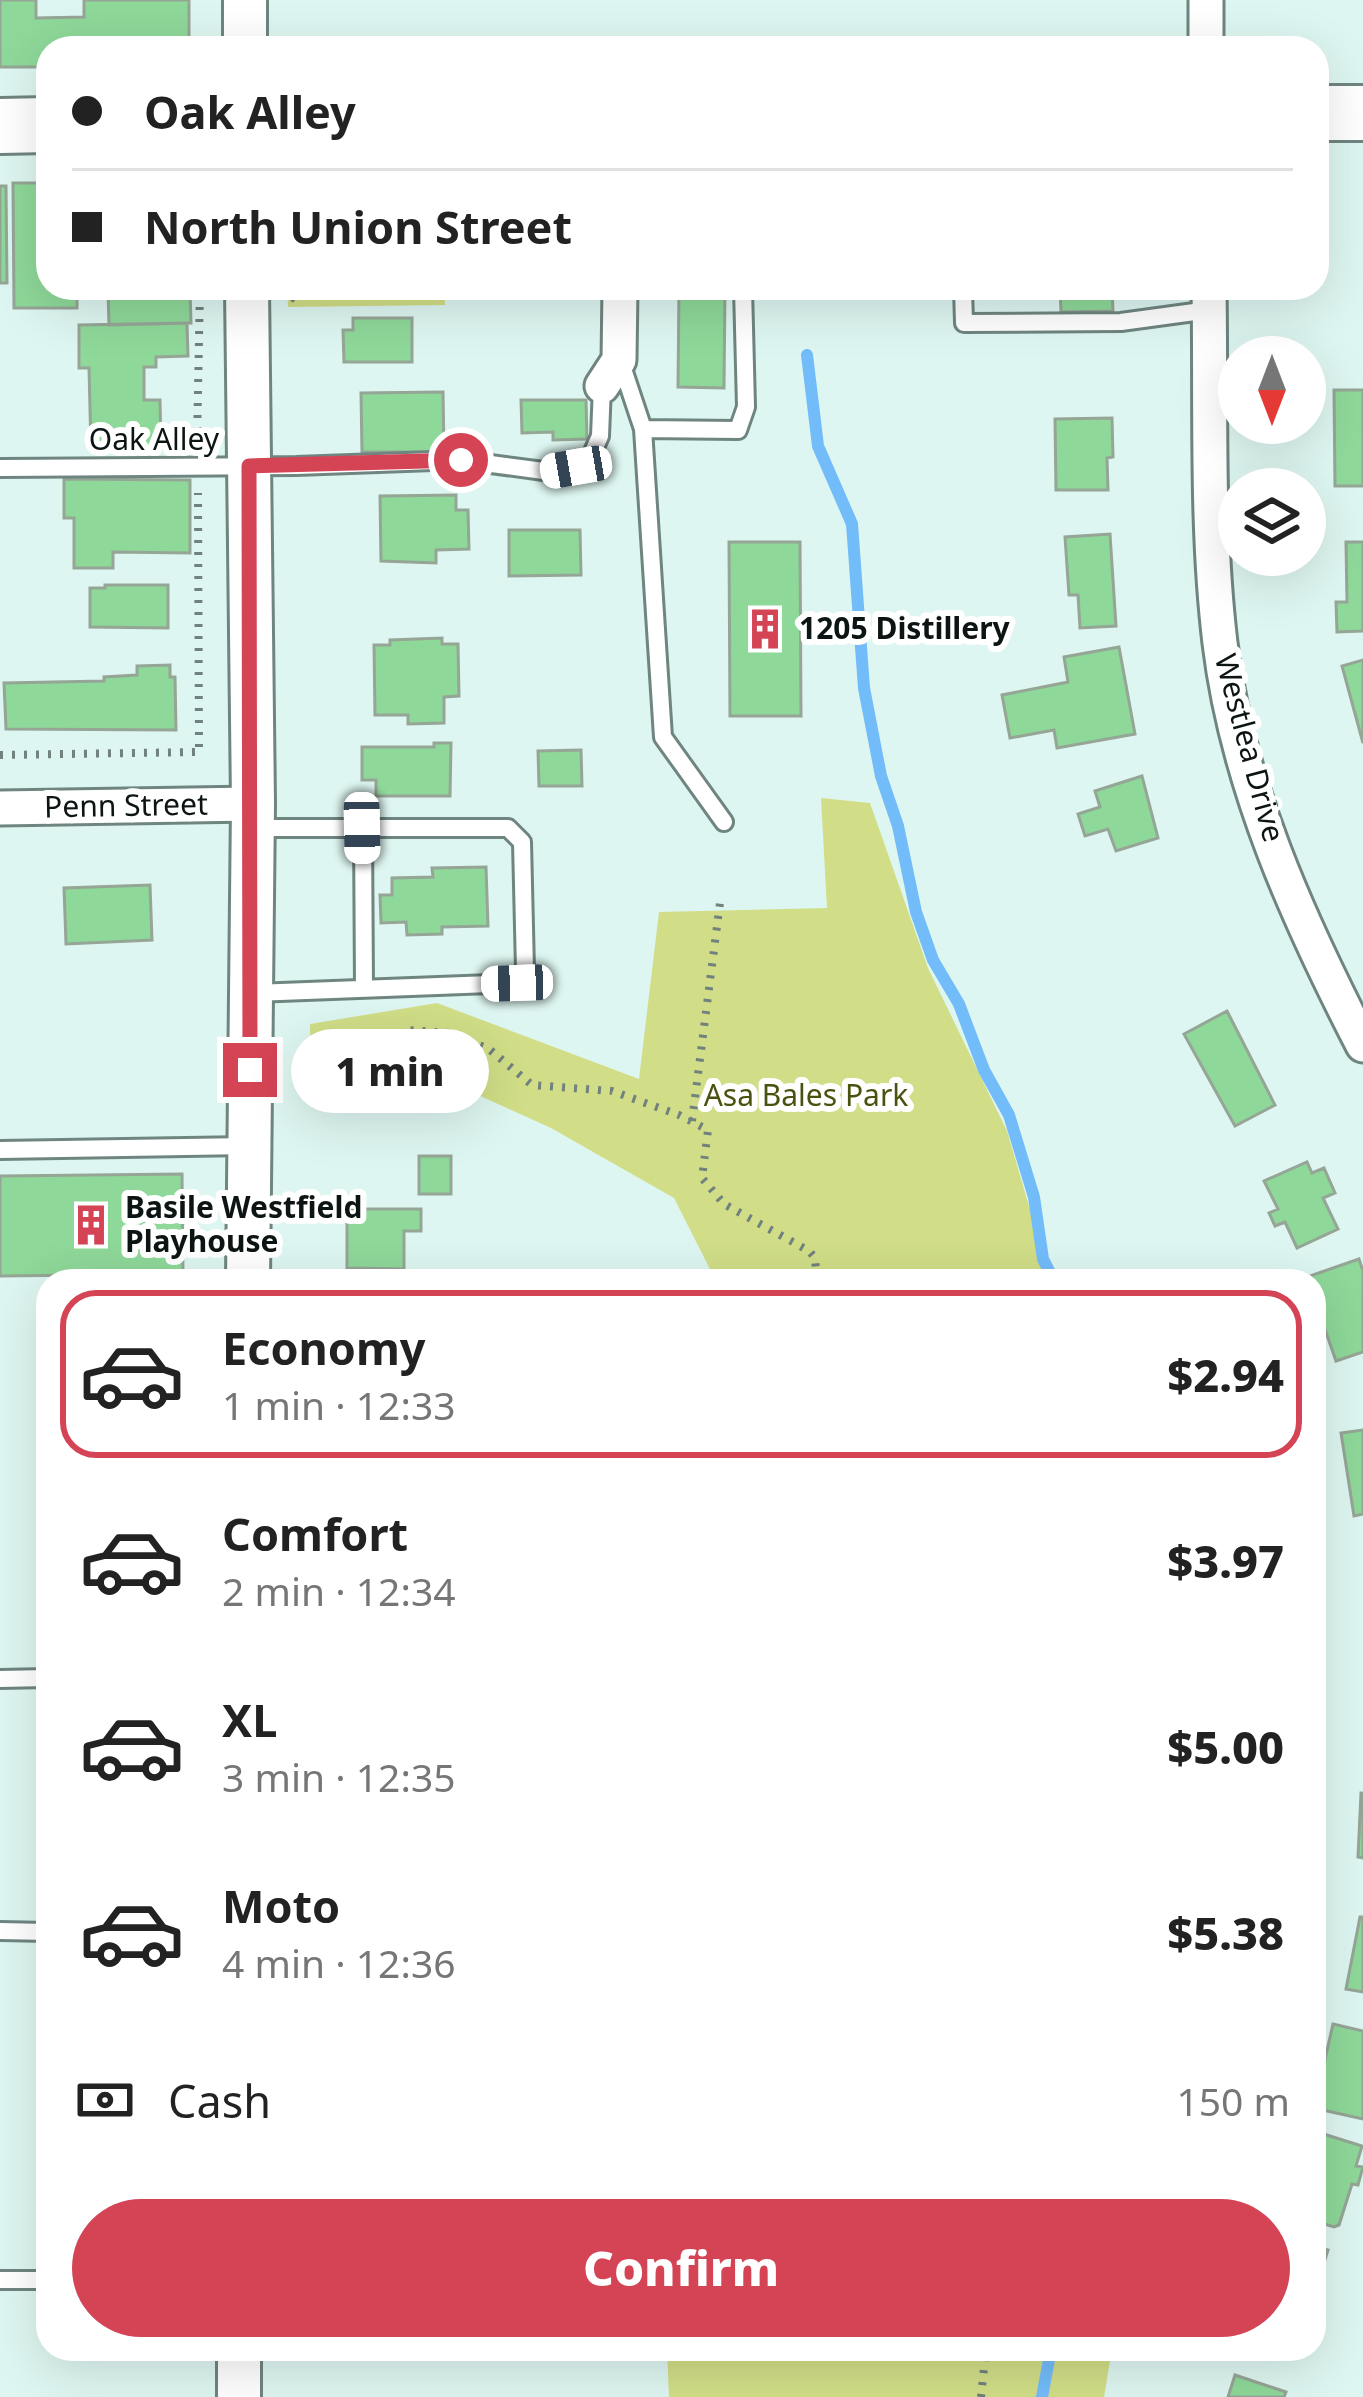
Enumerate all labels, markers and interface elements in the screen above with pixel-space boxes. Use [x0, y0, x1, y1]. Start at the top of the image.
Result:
text: Oak Alley [144, 81, 356, 142]
text: North Union Street [144, 196, 572, 257]
north arrow [1218, 336, 1326, 444]
map controls [1218, 336, 1326, 576]
street label: Oak Alley [89, 418, 220, 459]
route start [434, 433, 488, 487]
car [537, 443, 615, 491]
button: layers [1218, 468, 1326, 576]
building icon: 1205 Distillery [742, 606, 788, 652]
place label: 1205 Distillery [799, 607, 1011, 648]
street label: Westlea Drive [1206, 649, 1295, 846]
street label: Penn Street [44, 783, 208, 826]
car [343, 792, 381, 864]
car [480, 964, 554, 1002]
callout: 1 min [292, 1028, 490, 1112]
route end [223, 1043, 277, 1097]
text: 1 min [336, 1044, 444, 1097]
park label: Asa Bales Park [704, 1074, 908, 1115]
place label: Basile Westfield Playhouse [125, 1186, 362, 1261]
building icon: Basile Westfield Playhouse [68, 1202, 114, 1248]
text: Economy [222, 1317, 426, 1378]
icon: car [78, 1320, 186, 1428]
text: $2.94 [1167, 1344, 1284, 1405]
text: 1 min · 12:33 [222, 1378, 456, 1431]
text: Comfort [222, 1503, 408, 1564]
icon: car [78, 1506, 186, 1614]
text: $3.97 [1167, 1530, 1284, 1591]
text: 2 min · 12:34 [222, 1564, 456, 1617]
text: XL [222, 1689, 277, 1750]
icon: car [78, 1692, 186, 1800]
text: $5.00 [1167, 1716, 1284, 1777]
text: 3 min · 12:35 [222, 1750, 456, 1803]
text: Moto [222, 1875, 340, 1936]
icon: car [78, 1878, 186, 1986]
text: $5.38 [1167, 1902, 1284, 1963]
text: 4 min · 12:36 [222, 1936, 456, 1989]
icon: cash [72, 2067, 138, 2133]
text: Cash [168, 2070, 271, 2131]
text: 150 m [1176, 2074, 1290, 2127]
button: Confirm [72, 2199, 1290, 2337]

